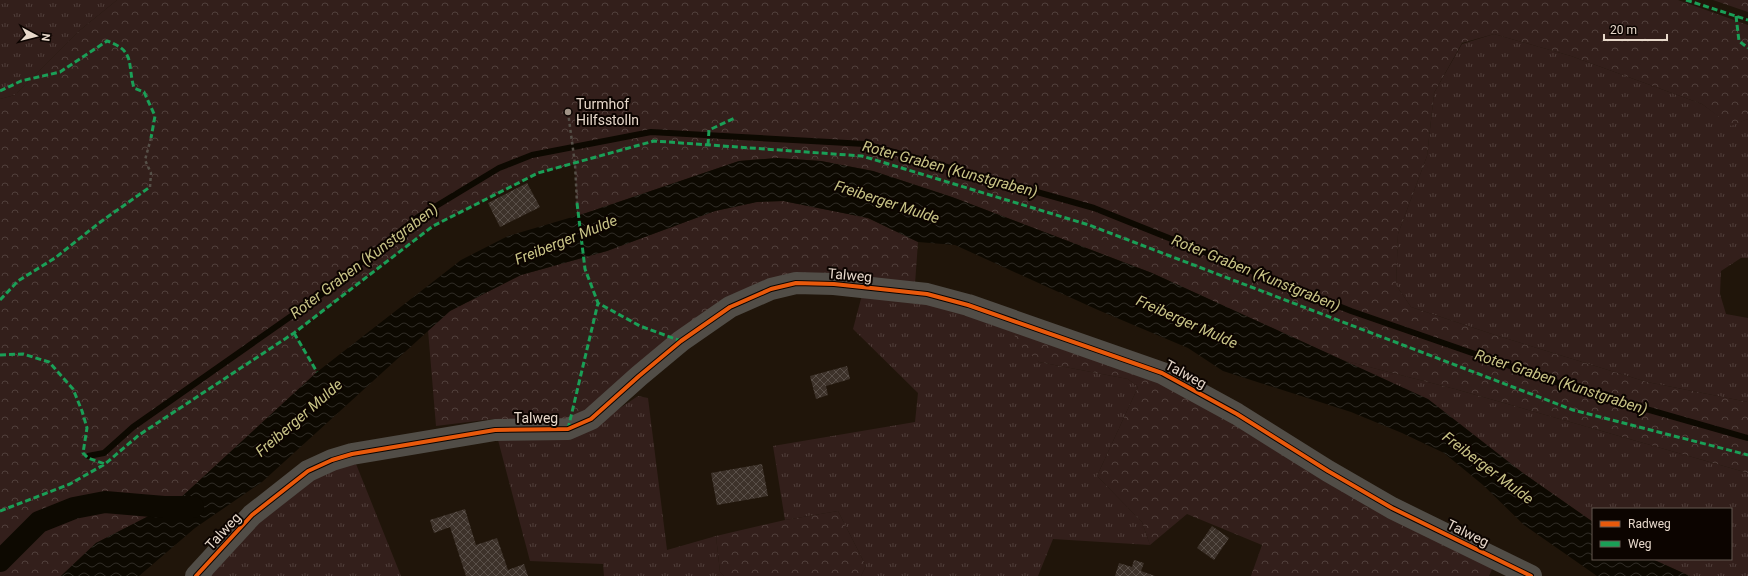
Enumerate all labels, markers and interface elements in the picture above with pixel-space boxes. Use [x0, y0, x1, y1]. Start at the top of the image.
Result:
north arrow [16, 16, 56, 56]
scale bar [1604, 16, 1667, 42]
text: 20 m [1610, 23, 1637, 37]
text: N [38, 33, 52, 42]
place label: Turmhof Hilfsstolln [576, 96, 639, 128]
marker: Turmhof Hilfsstolln [563, 107, 573, 117]
water label: Roter Graben (Kunstgraben) [861, 137, 1039, 201]
water label: Freiberger Mulde [832, 177, 942, 228]
water label: Roter Graben (Kunstgraben) [287, 200, 441, 322]
water label: Freiberger Mulde [512, 211, 620, 269]
water label: Roter Graben (Kunstgraben) [1169, 231, 1343, 315]
street label: Talweg [827, 265, 873, 285]
water label: Freiberger Mulde [1133, 292, 1241, 353]
water label: Roter Graben (Kunstgraben) [1472, 346, 1650, 418]
street label: Talweg [1163, 357, 1209, 391]
water label: Freiberger Mulde [252, 375, 346, 461]
street label: Talweg [514, 410, 558, 426]
water label: Freiberger Mulde [1439, 428, 1537, 508]
legend [1592, 508, 1732, 560]
street label: Talweg [202, 509, 244, 553]
street label: Talweg [1445, 516, 1491, 550]
text: Radweg [1628, 517, 1671, 531]
text: Weg [1628, 537, 1652, 551]

